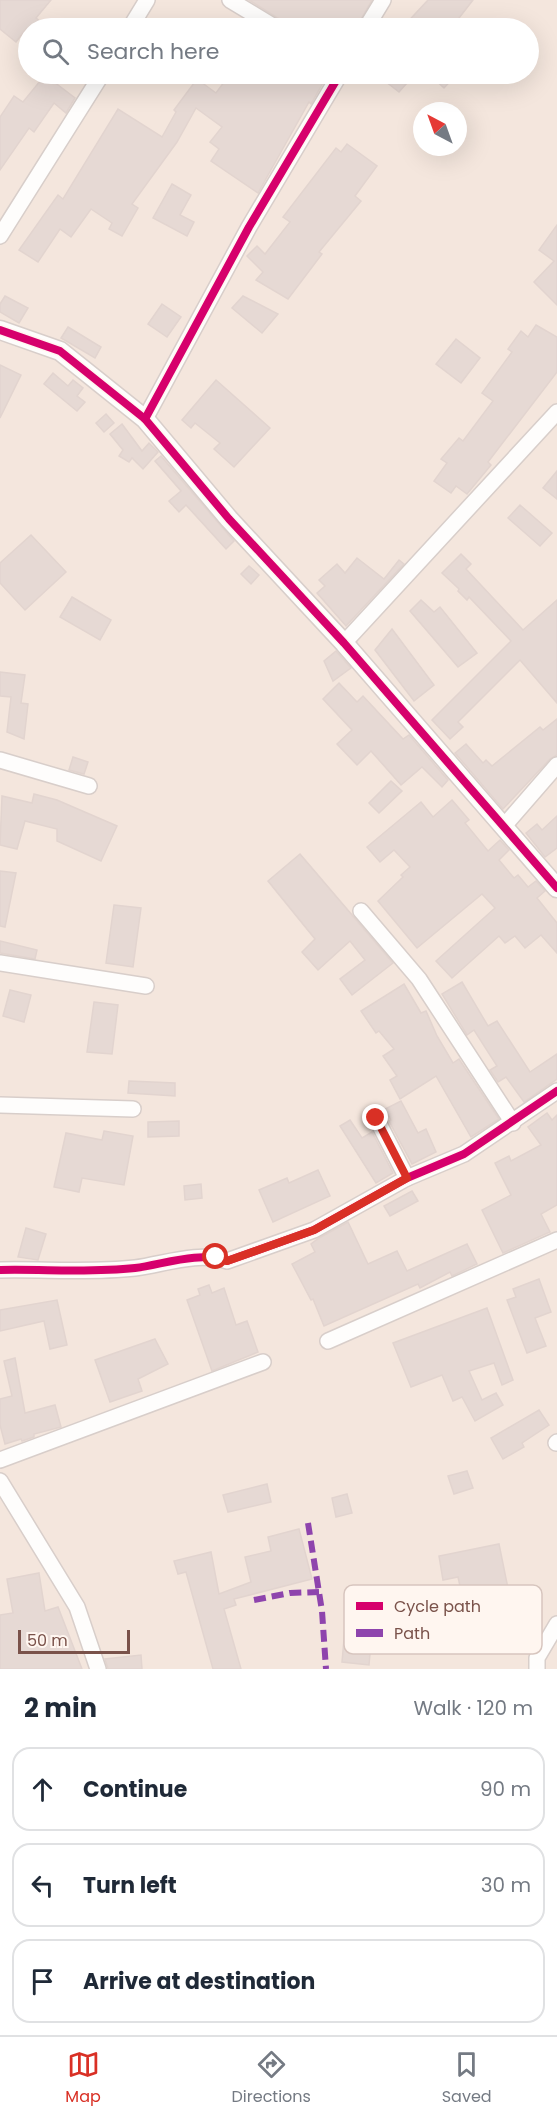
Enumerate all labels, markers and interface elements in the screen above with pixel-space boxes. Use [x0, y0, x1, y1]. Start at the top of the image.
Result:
search box [18, 18, 539, 84]
icon: search [39, 35, 72, 68]
text: Search here [87, 36, 220, 67]
north arrow [413, 102, 467, 156]
route end [362, 1104, 388, 1130]
route start [202, 1243, 228, 1269]
legend [344, 1585, 542, 1654]
text: Cycle path [394, 1595, 481, 1618]
text: Path [394, 1622, 430, 1645]
scale bar [18, 1627, 130, 1654]
text: 50 m [27, 1629, 68, 1652]
text: 2 min [24, 1690, 97, 1726]
text: Walk · 120 m [413, 1694, 533, 1722]
icon: ahead [26, 1773, 59, 1806]
text: Continue [83, 1774, 187, 1805]
text: 90 m [480, 1775, 531, 1803]
icon: left [26, 1869, 59, 1902]
text: Turn left [83, 1870, 177, 1901]
text: 30 m [481, 1871, 531, 1899]
icon: arrive [26, 1965, 59, 1998]
text: Arrive at destination [83, 1966, 315, 1997]
tab: Map [65, 2048, 101, 2109]
tab: Directions [232, 2048, 311, 2109]
tab: Saved [442, 2048, 492, 2109]

